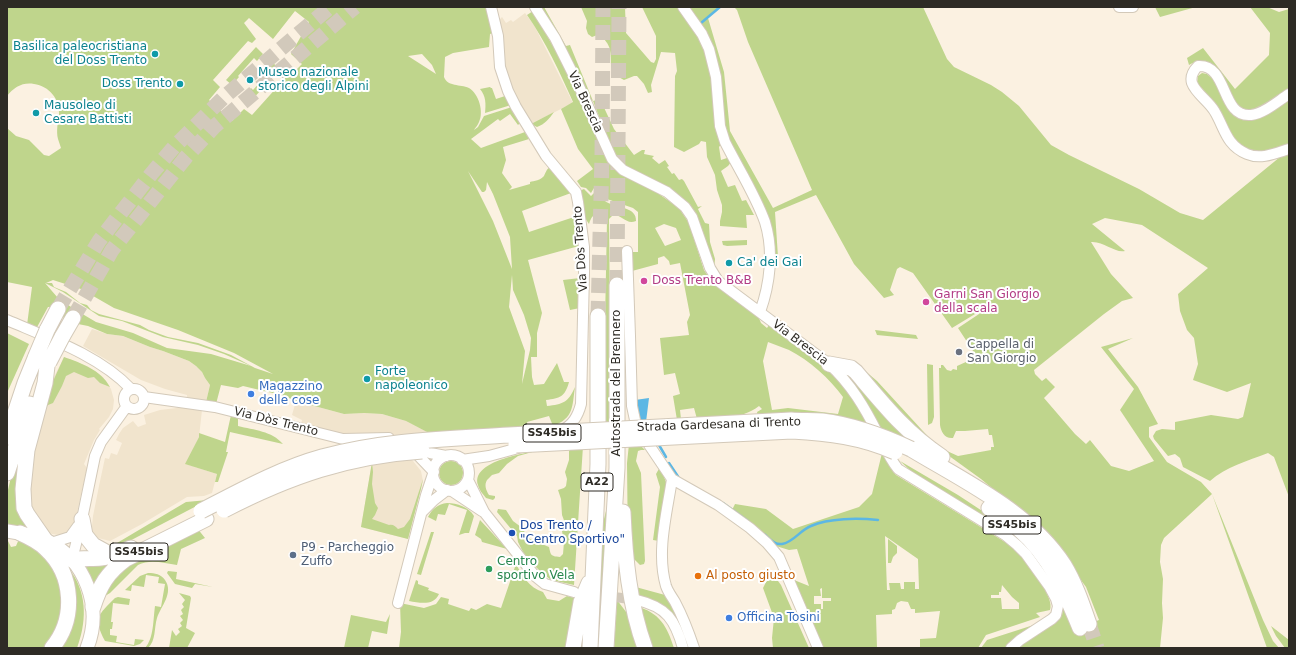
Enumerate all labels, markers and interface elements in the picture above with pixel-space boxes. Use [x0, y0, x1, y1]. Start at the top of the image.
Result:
place label: Basilica paleocristiana del Doss Trento [13, 40, 147, 68]
marker: Basilica paleocristiana del Doss Trento [150, 49, 160, 59]
place label: Museo nazionale storico degli Alpini [258, 66, 369, 94]
street label: Via Brescia [564, 69, 606, 135]
marker: Museo nazionale storico degli Alpini [245, 75, 255, 85]
place label: Doss Trento [102, 77, 172, 91]
marker: Doss Trento [175, 79, 185, 89]
place label: Mausoleo di Cesare Battisti [44, 99, 132, 127]
marker: Mausoleo di Cesare Battisti [31, 108, 41, 118]
street label: Via Dòs Trento [571, 205, 591, 293]
place label: Ca' dei Gai [737, 256, 802, 270]
marker: Ca' dei Gai [724, 258, 734, 268]
place label: Doss Trento B&B [652, 274, 752, 288]
marker: Doss Trento B&B [639, 276, 649, 286]
place label: Garni San Giorgio della scala [934, 288, 1040, 316]
marker: Garni San Giorgio della scala [921, 297, 931, 307]
street label: Autostrada del Brennero [610, 310, 624, 456]
street label: Via Brescia [769, 317, 831, 369]
place label: Cappella di San Giorgio [967, 338, 1036, 366]
marker: Cappella di San Giorgio [954, 347, 964, 357]
place label: Forte napoleonico [375, 365, 448, 393]
marker: Forte napoleonico [362, 374, 372, 384]
place label: Magazzino delle cose [259, 380, 323, 408]
marker: Magazzino delle cose [246, 389, 256, 399]
street label: Via Dòs Trento [232, 405, 320, 439]
street label: Strada Gardesana di Trento [637, 415, 801, 435]
road number: SS45bis [523, 424, 581, 442]
road number: A22 [581, 473, 613, 491]
road number: SS45bis [983, 516, 1041, 534]
place label: Dos Trento / "Centro Sportivo" [520, 519, 625, 547]
marker: Dos Trento / "Centro Sportivo" [507, 528, 517, 538]
place label: P9 - Parcheggio Zuffo [301, 541, 394, 569]
road number: SS45bis [110, 543, 168, 561]
marker: P9 - Parcheggio Zuffo [288, 550, 298, 560]
place label: Centro sportivo Vela [497, 555, 575, 583]
marker: Centro sportivo Vela [484, 564, 494, 574]
place label: Al posto giusto [706, 569, 795, 583]
marker: Al posto giusto [693, 571, 703, 581]
place label: Officina Tosini [737, 611, 820, 625]
marker: Officina Tosini [724, 613, 734, 623]

